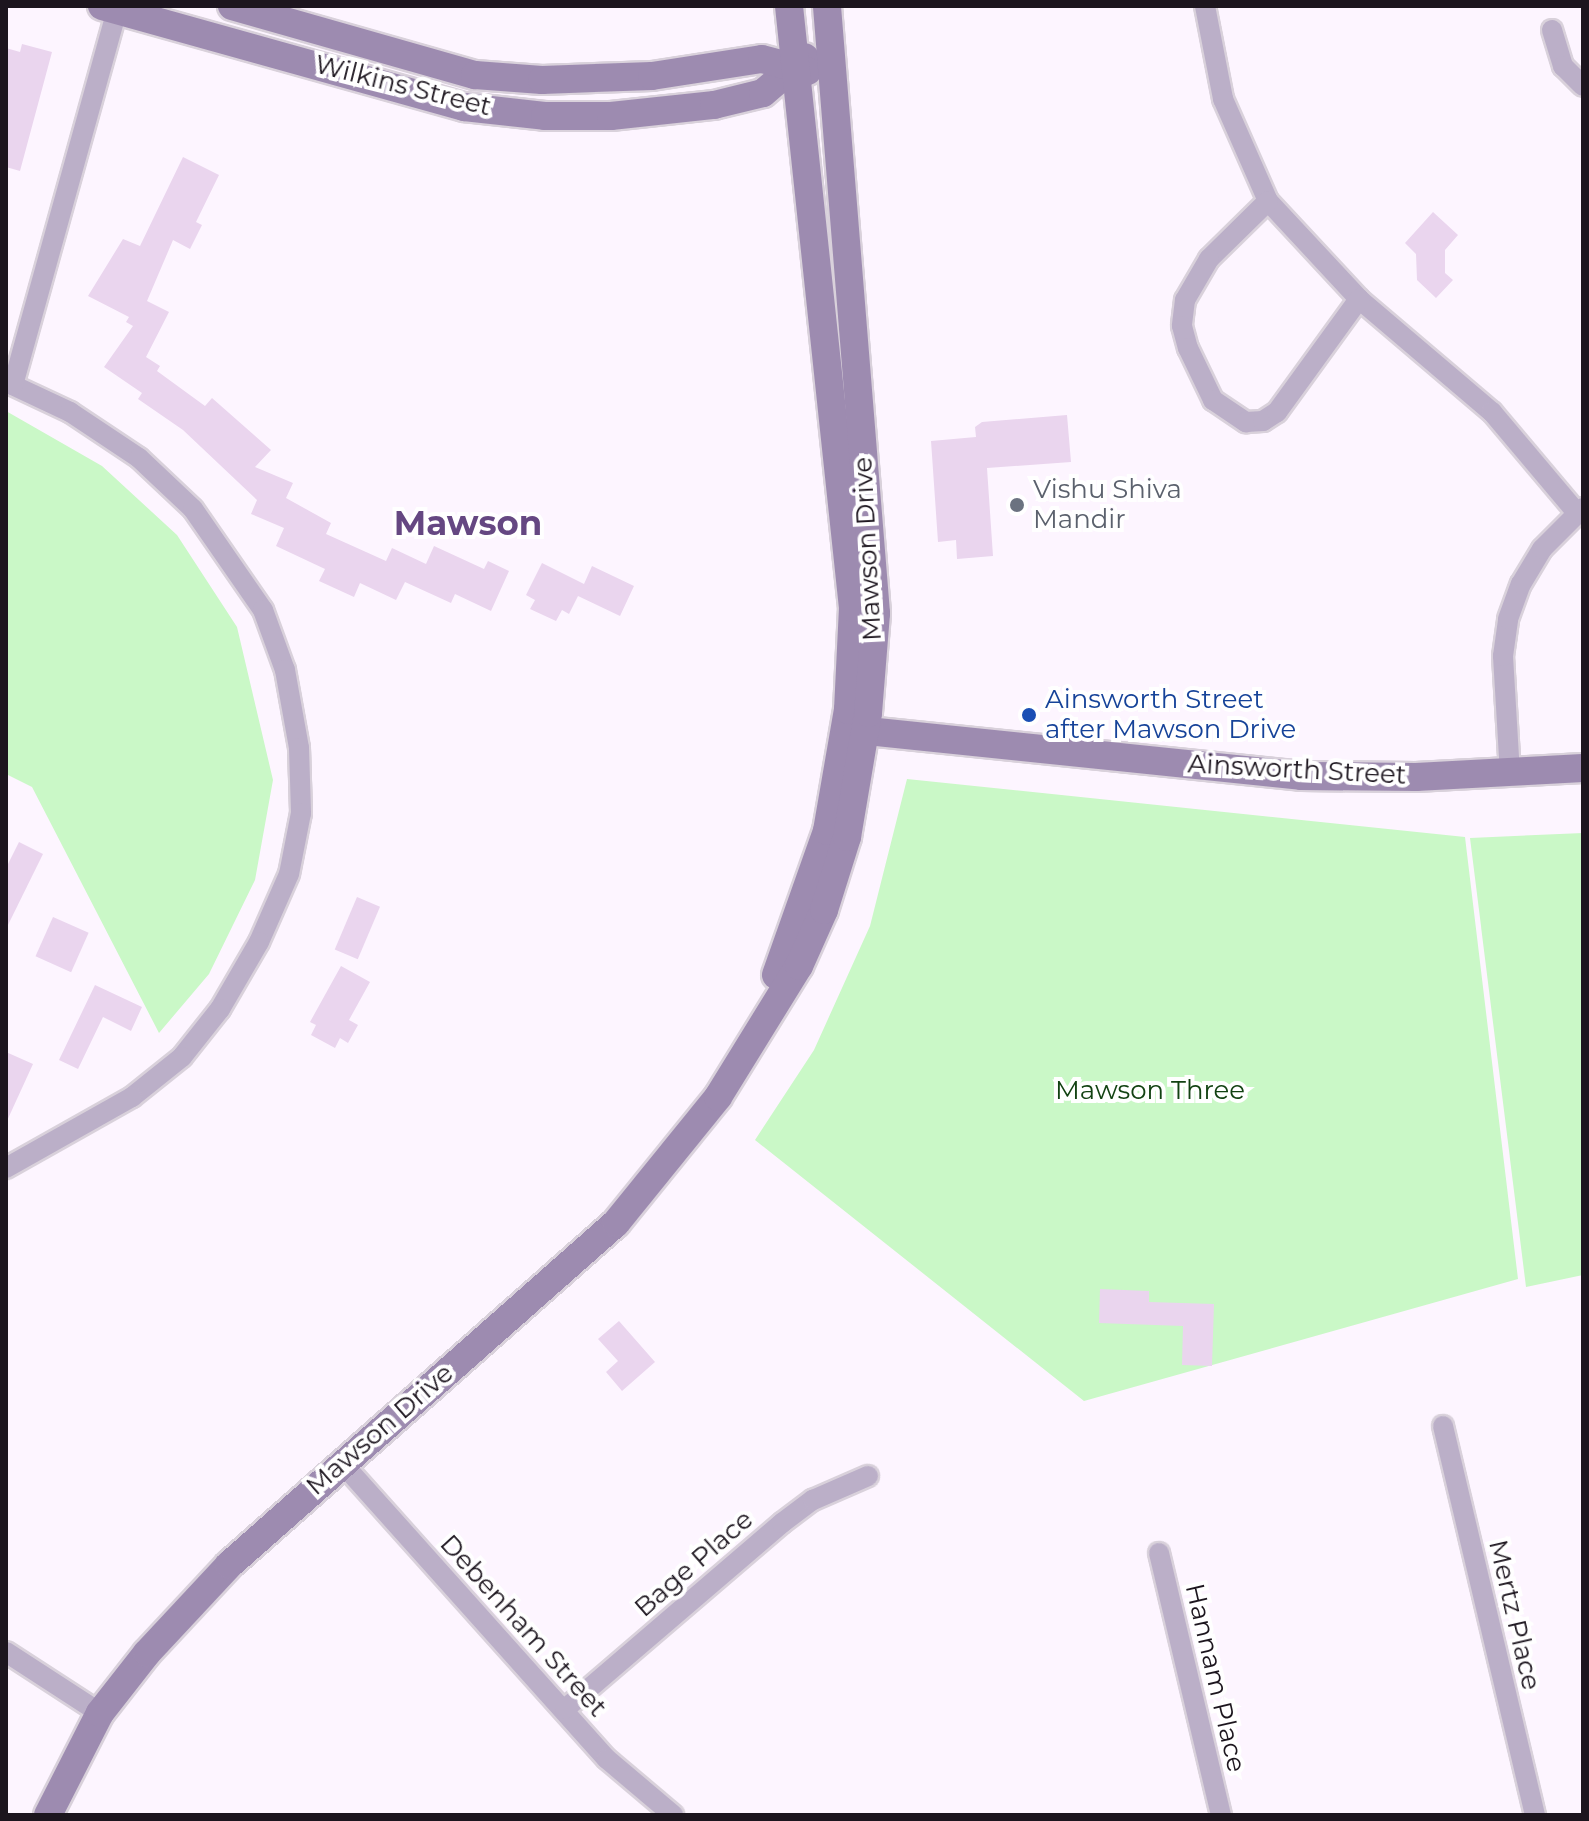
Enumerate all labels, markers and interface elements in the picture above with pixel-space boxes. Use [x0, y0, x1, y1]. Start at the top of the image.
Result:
street label: Wilkins Street [312, 49, 494, 123]
street label: Mawson Drive [848, 456, 888, 642]
place label: Vishu Shiva Mandir [1033, 474, 1182, 536]
marker: Vishu Shiva Mandir [1008, 496, 1026, 514]
district label: Mawson [394, 504, 542, 544]
place label: Ainsworth Street after Mawson Drive [1045, 684, 1296, 746]
marker: Ainsworth Street after Mawson Drive [1020, 706, 1038, 724]
street label: Ainsworth Street [1187, 749, 1407, 791]
park label: Mawson Three [1055, 1075, 1245, 1107]
street label: Mawson Drive [300, 1358, 460, 1502]
street label: Bage Place [629, 1504, 759, 1624]
street label: Debenham Street [433, 1529, 613, 1723]
street label: Mertz Place [1482, 1537, 1546, 1693]
street label: Hannam Place [1178, 1581, 1252, 1775]

